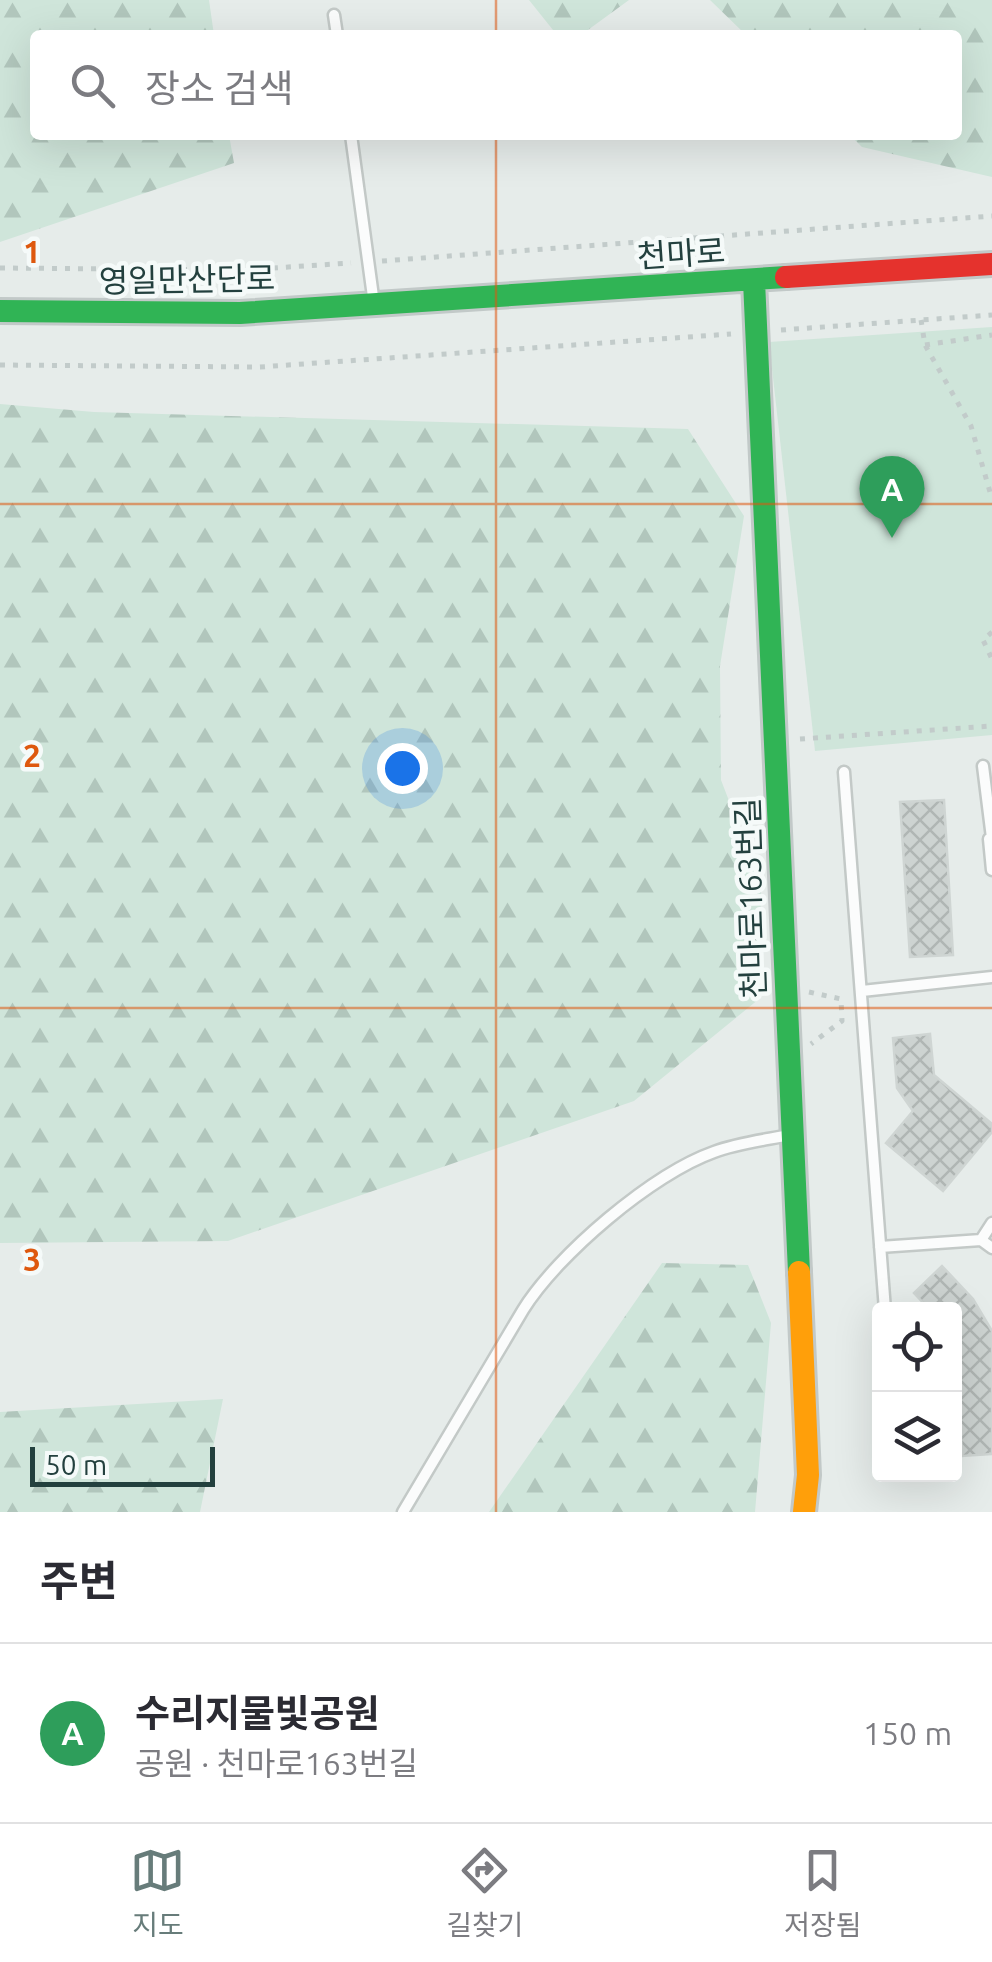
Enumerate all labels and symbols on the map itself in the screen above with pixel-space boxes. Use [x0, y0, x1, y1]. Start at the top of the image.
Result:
street label: 천마로 [636, 232, 726, 274]
text: 1 [23, 233, 41, 269]
street label: 영일만산단로 [98, 259, 276, 299]
pin: A [860, 456, 924, 538]
text: 2 [23, 737, 41, 773]
your location [377, 743, 428, 794]
street label: 천마로163번길 [728, 797, 772, 999]
text: 3 [23, 1241, 41, 1277]
scale bar [30, 1442, 215, 1486]

